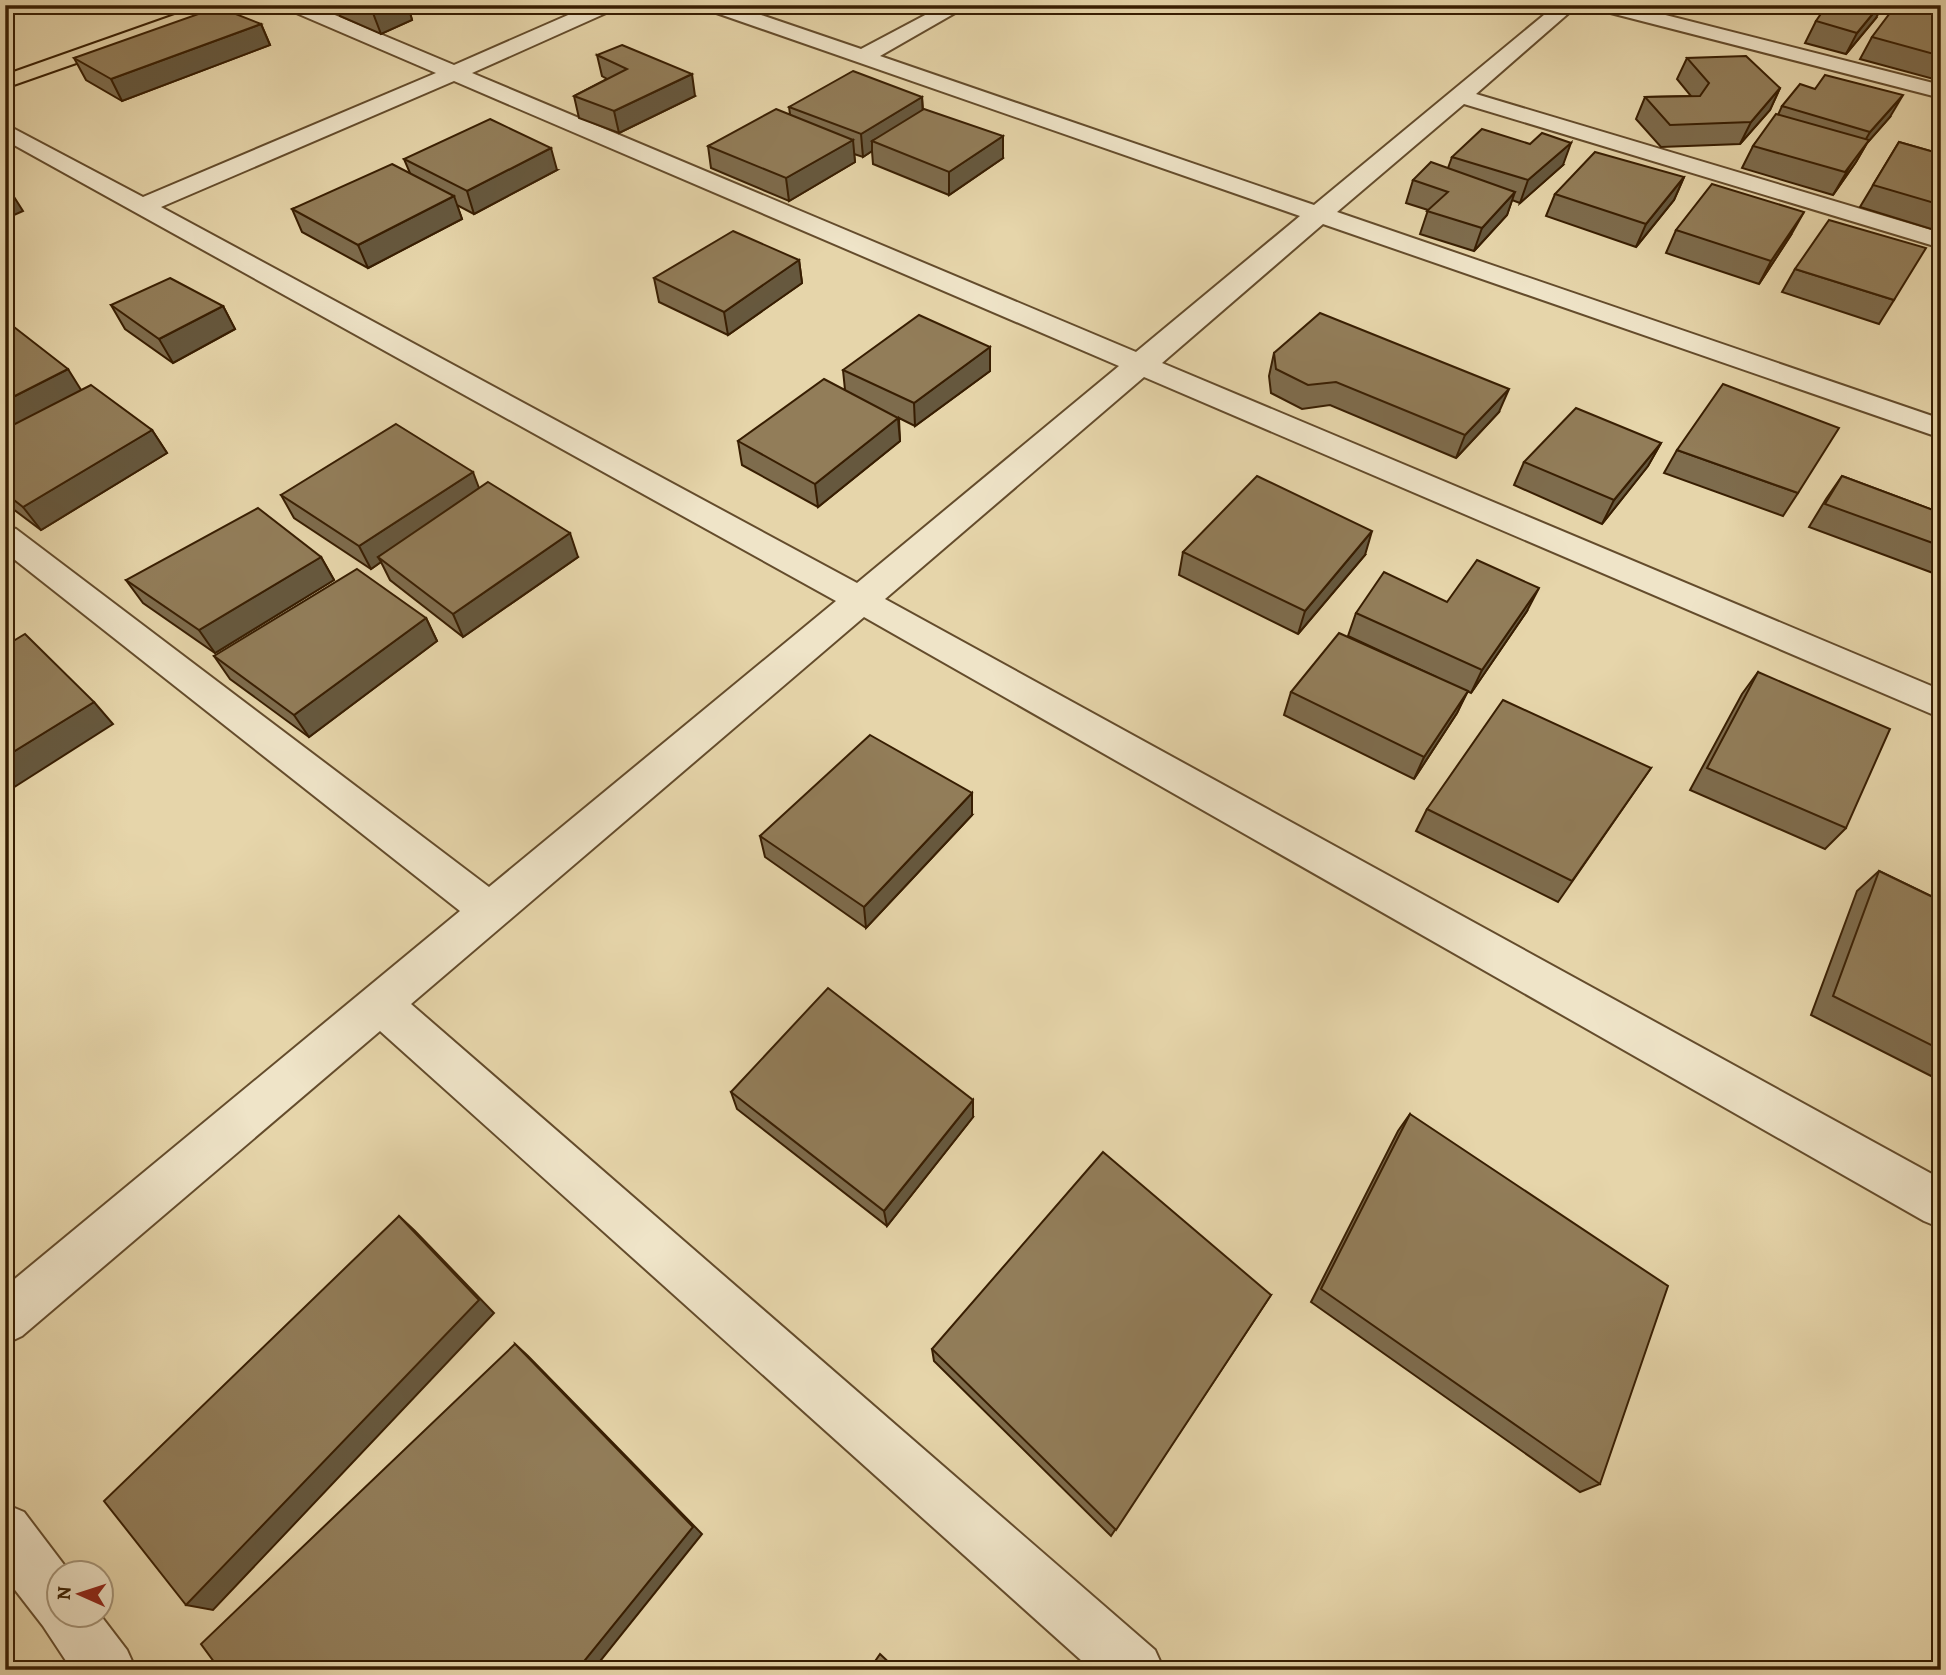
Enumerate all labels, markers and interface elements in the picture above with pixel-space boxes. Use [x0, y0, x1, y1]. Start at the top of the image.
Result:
north arrow [46, 1560, 116, 1630]
text: N [51, 1585, 77, 1601]

